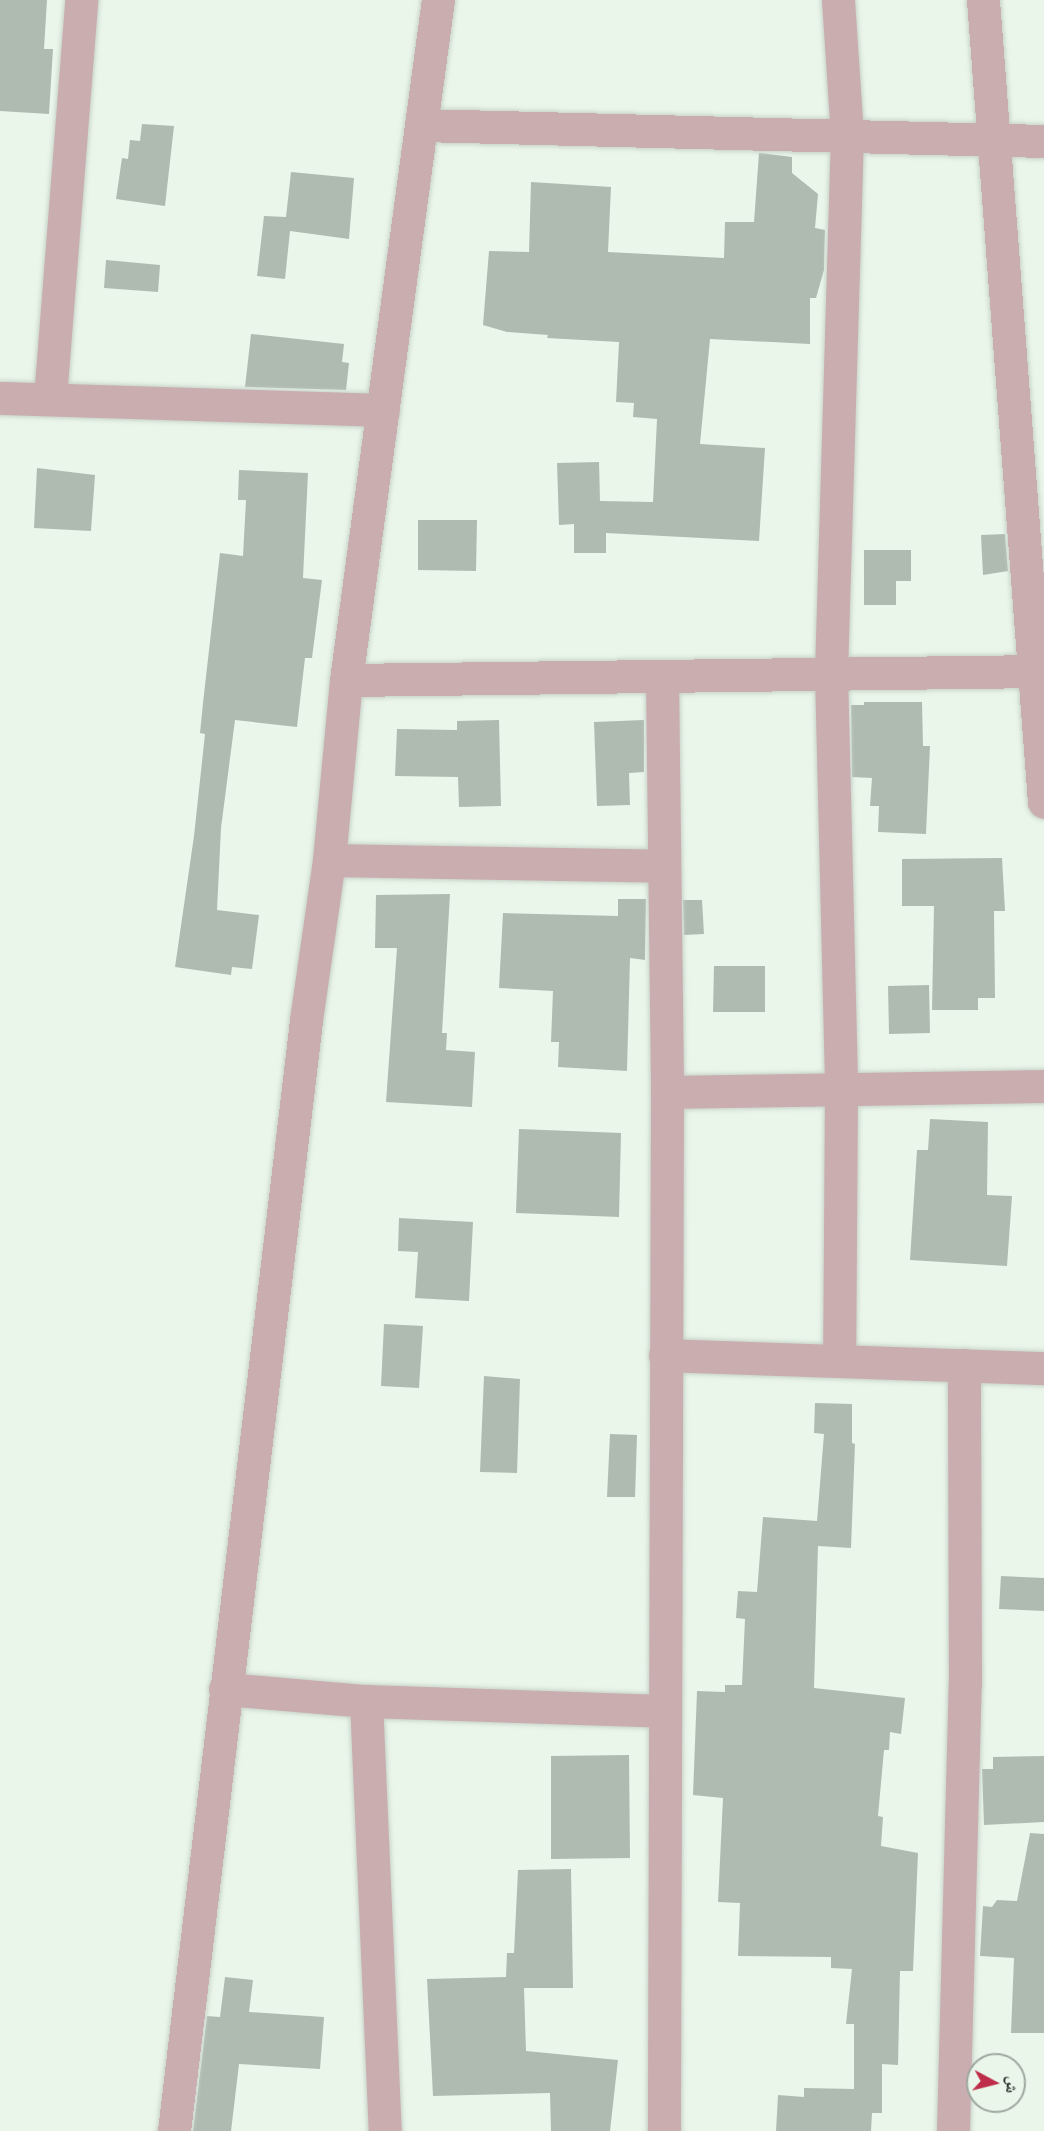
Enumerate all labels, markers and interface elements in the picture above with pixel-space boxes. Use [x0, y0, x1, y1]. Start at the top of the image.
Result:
north arrow [966, 2053, 1026, 2113]
text: ش [1002, 2075, 1023, 2095]

